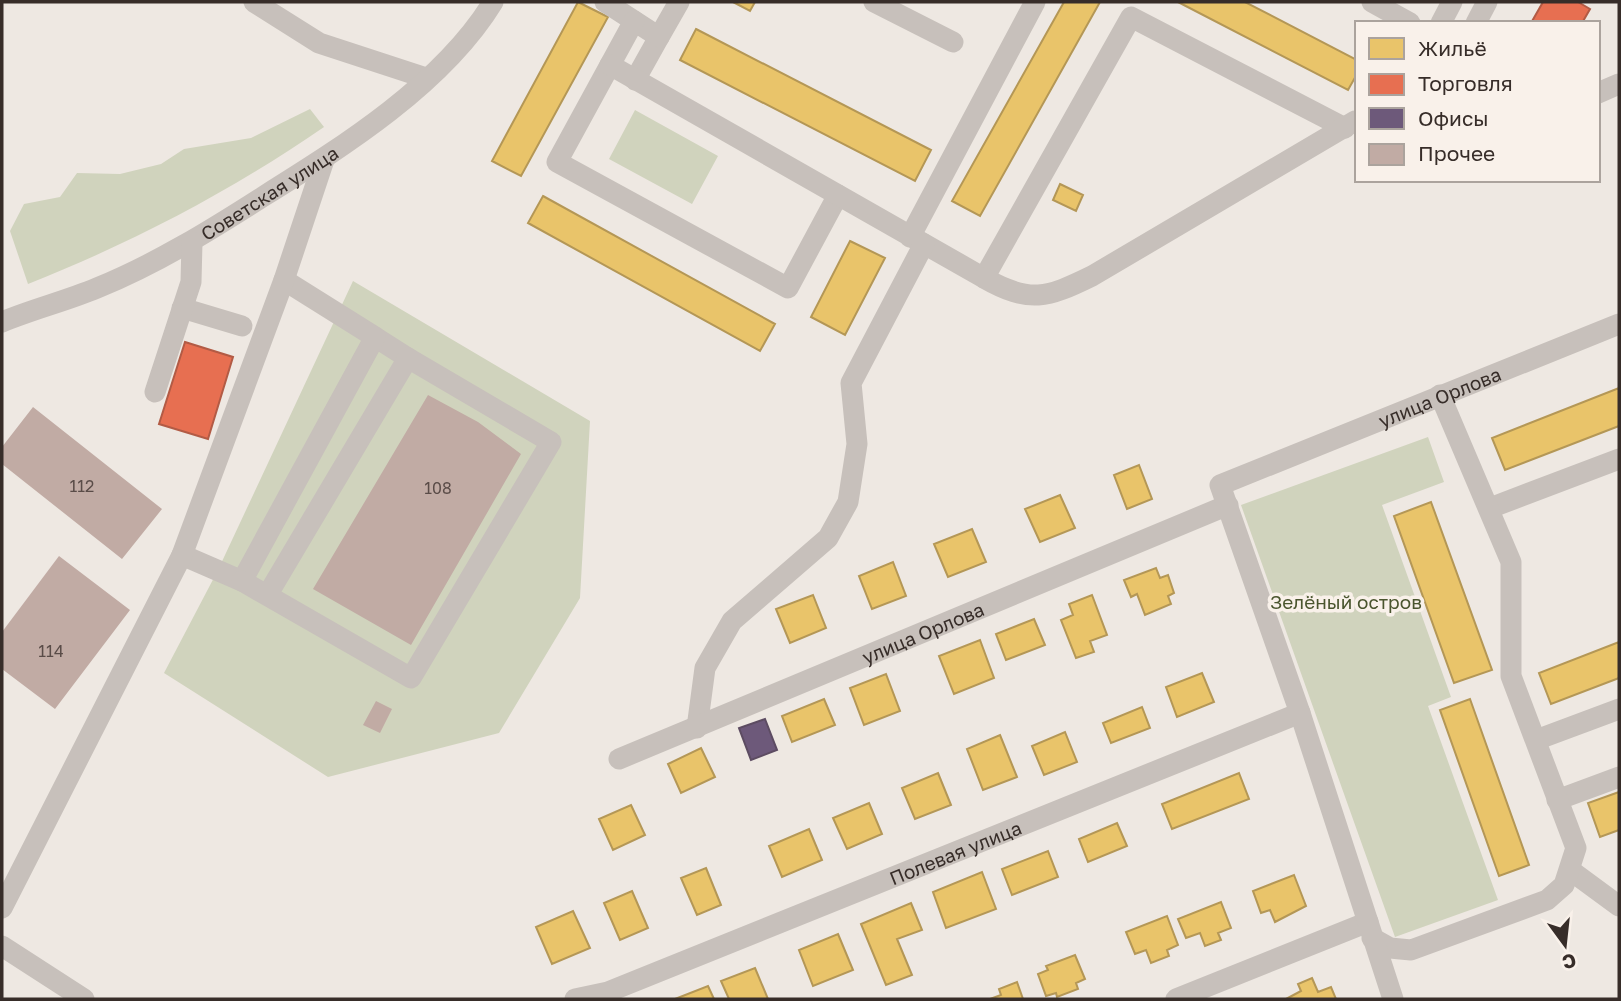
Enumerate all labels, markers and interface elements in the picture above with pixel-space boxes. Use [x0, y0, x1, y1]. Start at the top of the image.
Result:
legend [1355, 21, 1600, 182]
text: Жильё [1418, 35, 1487, 61]
text: Торговля [1418, 70, 1513, 96]
text: Офисы [1418, 105, 1489, 131]
street label: Советская улица [196, 140, 342, 244]
text: Прочее [1418, 140, 1495, 166]
street label: улица Орлова [1375, 361, 1504, 431]
house number: 112 [70, 476, 94, 496]
house number: 108 [424, 478, 452, 498]
park label: Зелёный остров [1270, 590, 1422, 613]
street label: улица Орлова [858, 597, 987, 668]
house number: 114 [38, 641, 64, 661]
street label: Полевая улица [886, 815, 1025, 889]
north arrow [1530, 910, 1600, 980]
text: С [1560, 949, 1579, 975]

